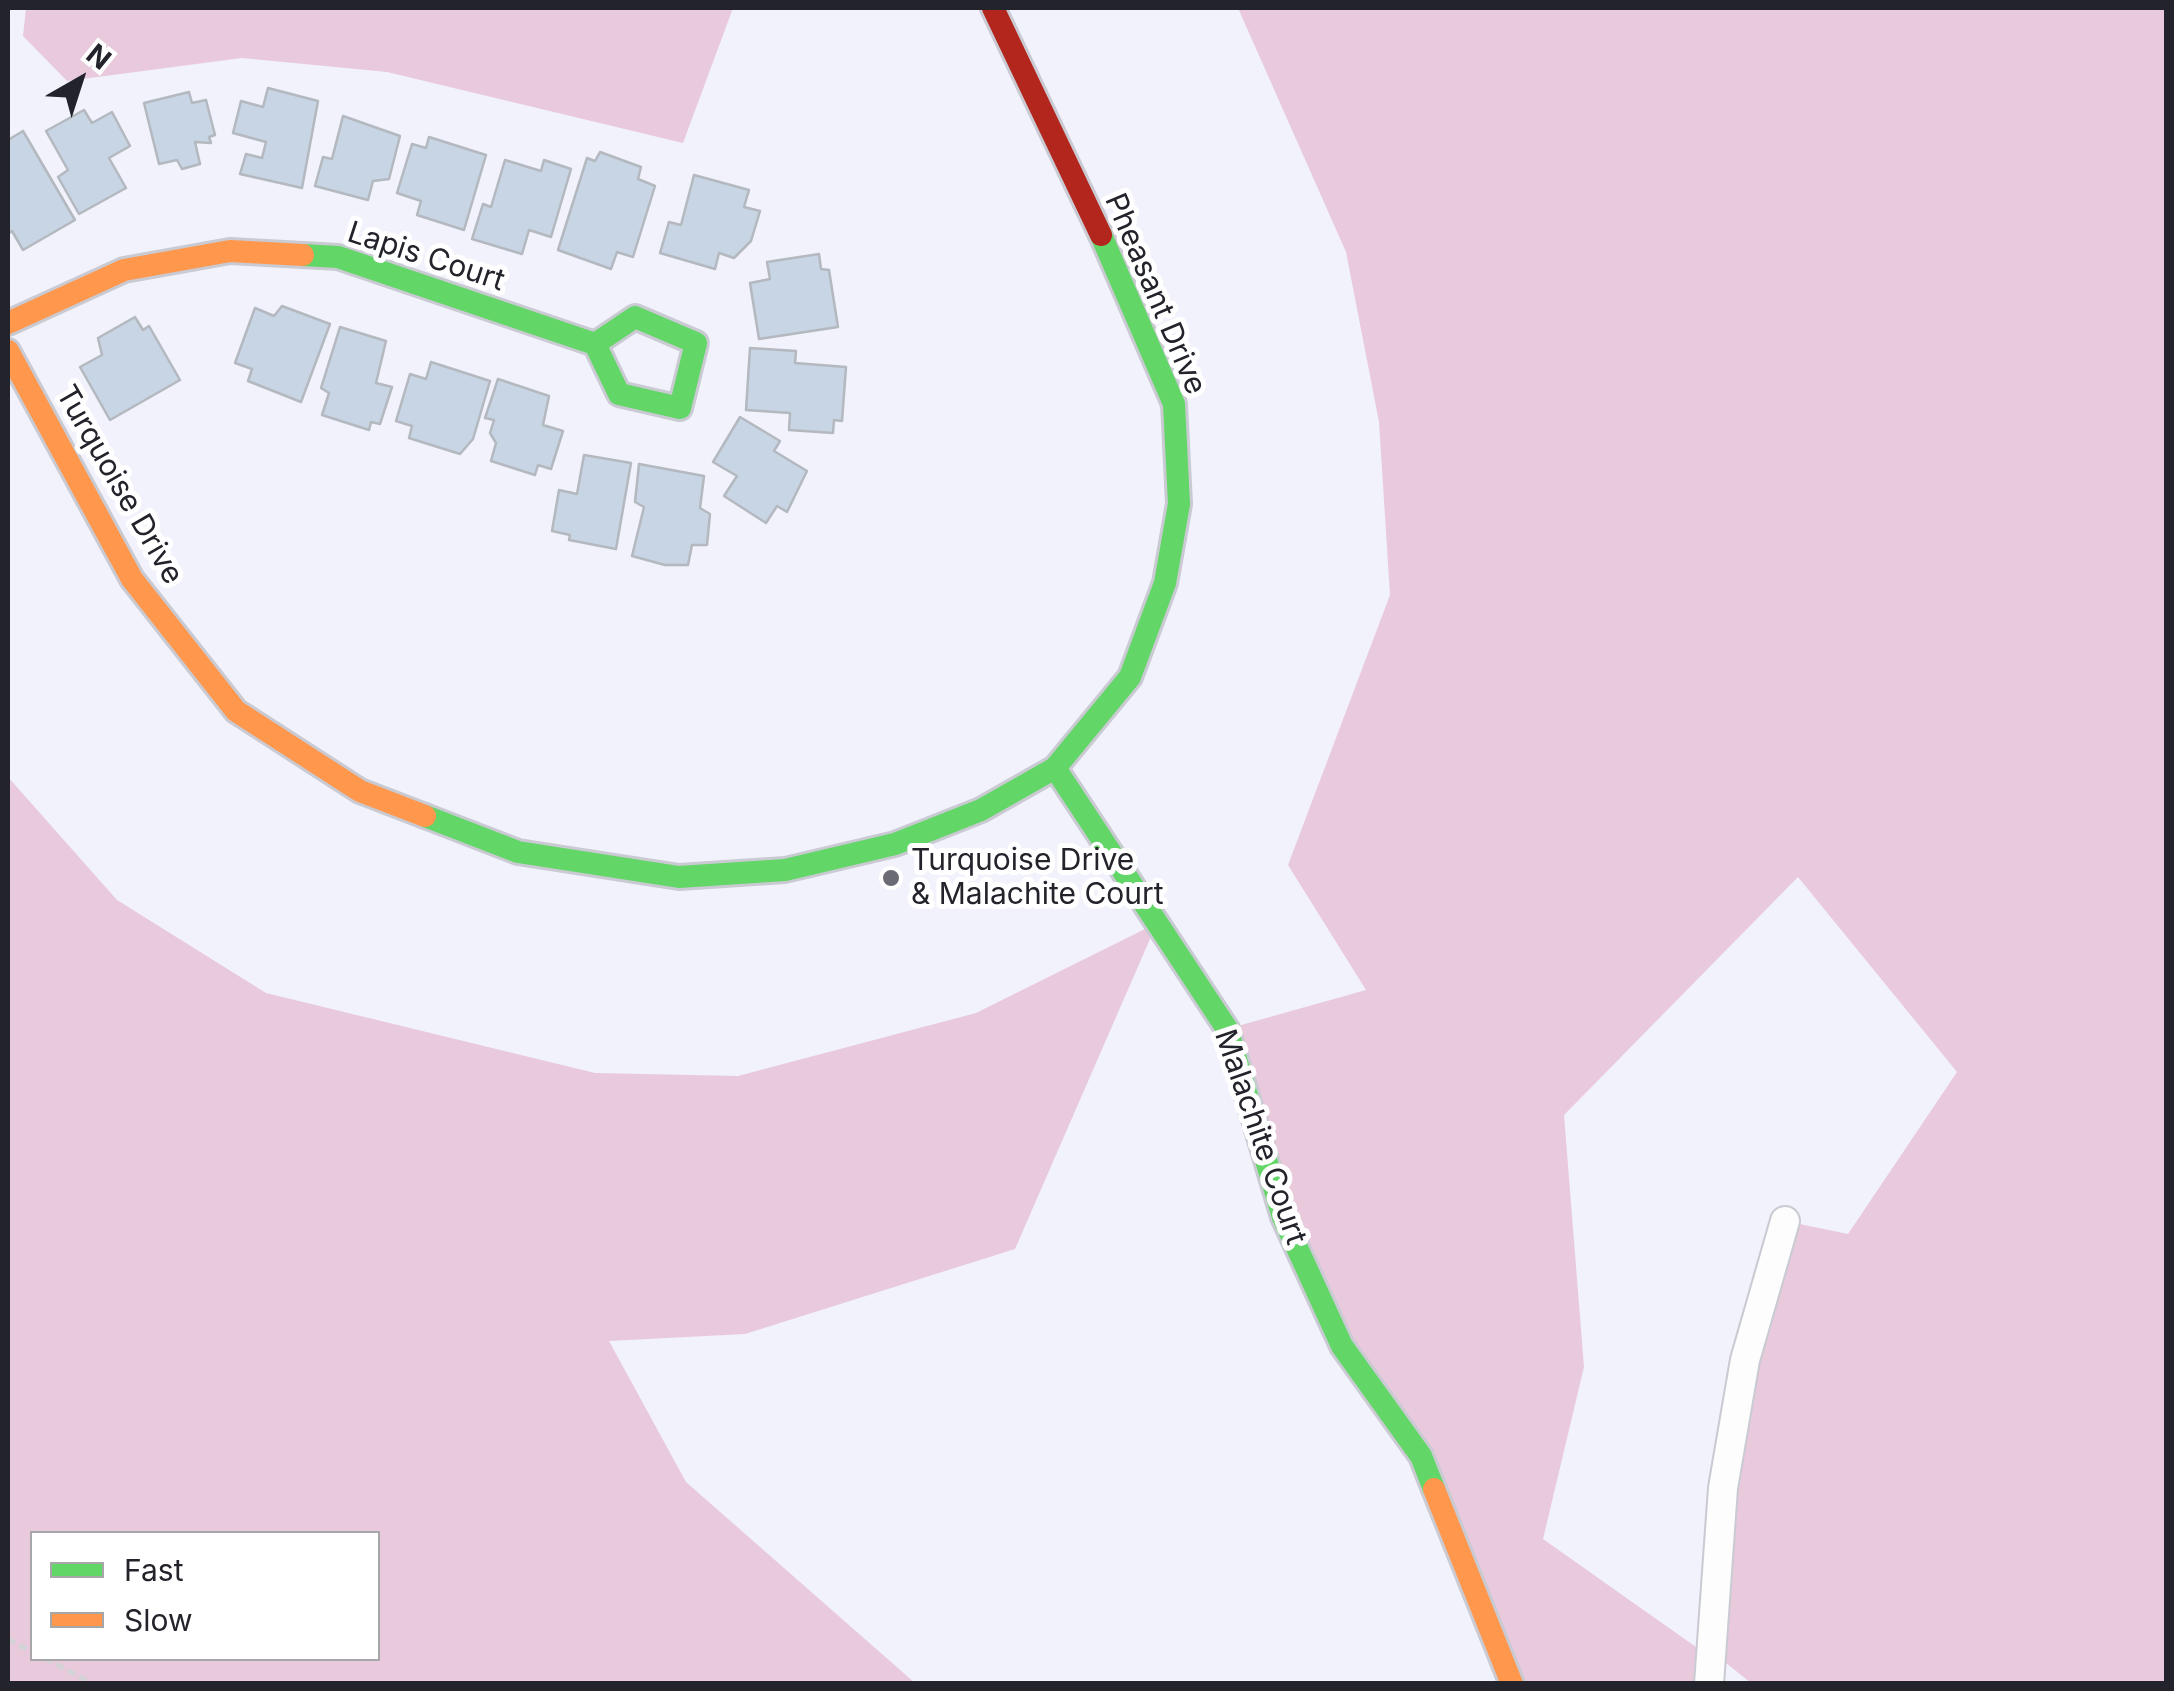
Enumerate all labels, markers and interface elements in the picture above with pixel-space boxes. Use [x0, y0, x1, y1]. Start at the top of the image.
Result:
north arrow [30, 30, 130, 130]
text: N [80, 37, 118, 77]
street label: Pheasant Drive [1096, 188, 1214, 400]
street label: Lapis Court [343, 215, 509, 299]
street label: Turquoise Drive [48, 379, 190, 591]
place label: Turquoise Drive & Malachite Court [911, 843, 1164, 914]
marker: Turquoise Drive & Malachite Court [880, 867, 902, 889]
street label: Malachite Court [1206, 1025, 1314, 1249]
legend [30, 1531, 380, 1661]
text: Fast [124, 1552, 183, 1588]
text: Slow [124, 1602, 193, 1638]

